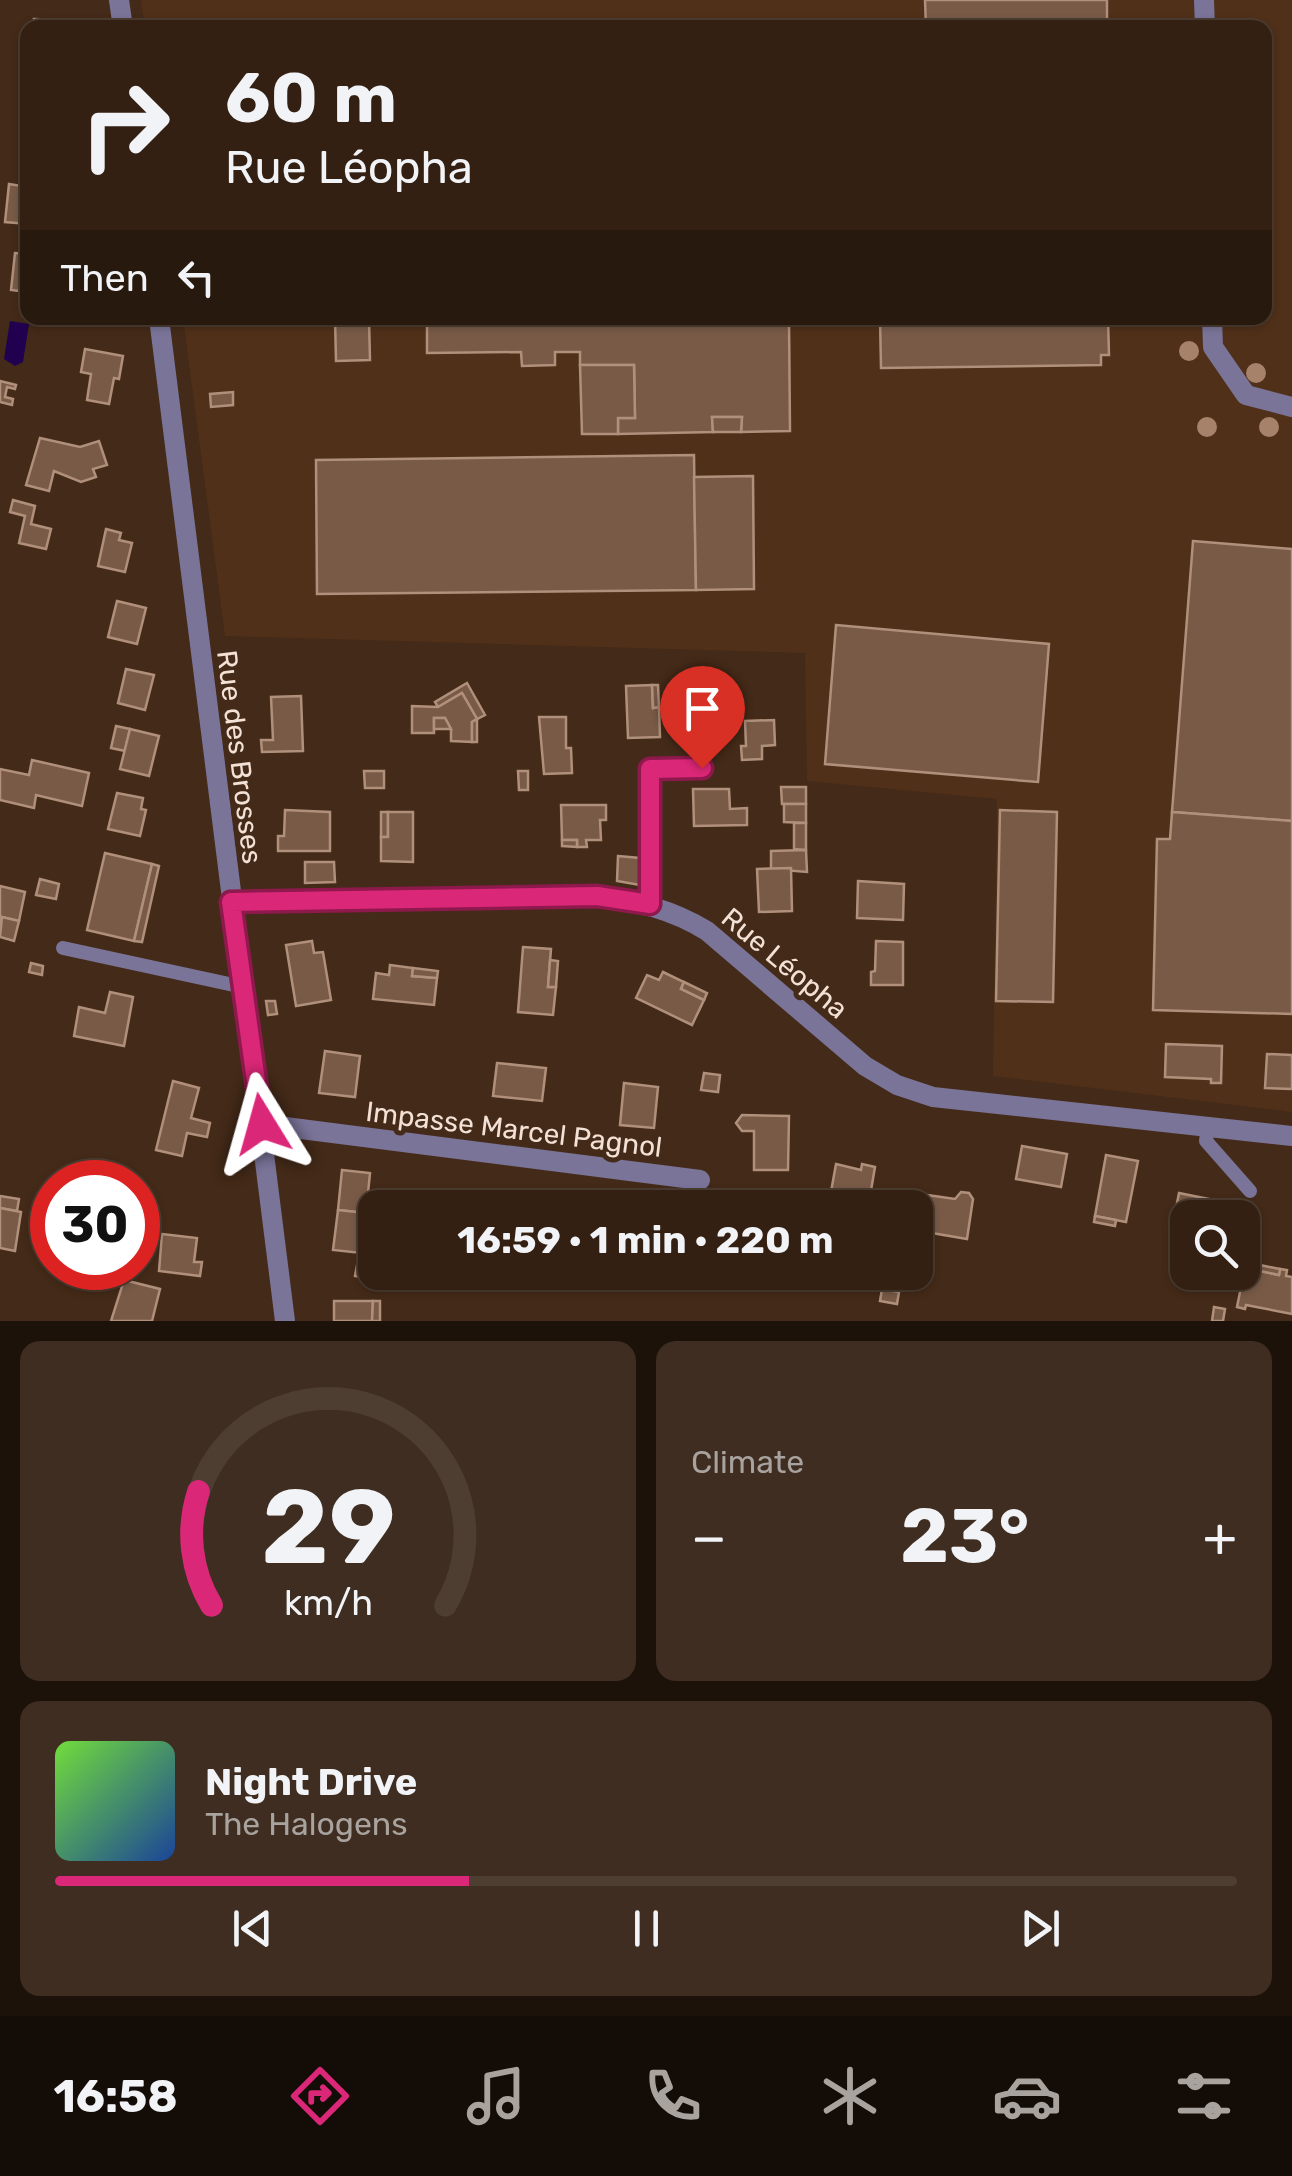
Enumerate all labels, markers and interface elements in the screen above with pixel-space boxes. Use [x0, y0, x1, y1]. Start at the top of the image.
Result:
text: 60 m [225, 57, 397, 140]
icon: right [60, 60, 190, 190]
text: Rue Léopha [225, 141, 473, 194]
icon: left [169, 250, 224, 305]
text: Then [60, 255, 149, 301]
street label: Rue des Brosses [210, 648, 269, 866]
pin [660, 666, 745, 769]
icon: arrive [675, 681, 730, 736]
street label: Rue Léopha [715, 901, 854, 1026]
position arrow [210, 1072, 314, 1176]
street label: Impasse Marcel Pagnol [364, 1095, 664, 1164]
speed limit sign: 30 [30, 1160, 160, 1290]
map controls [1170, 1200, 1260, 1290]
button: search [1170, 1200, 1260, 1290]
text: 16:59 · 1 min · 220 m [457, 1217, 834, 1263]
text: Climate [691, 1443, 804, 1481]
text: 29 [261, 1466, 395, 1589]
text: 23° [900, 1492, 1029, 1581]
text: − [691, 1505, 727, 1570]
text: + [1203, 1505, 1237, 1570]
text: km/h [283, 1582, 373, 1624]
text: Night Drive [205, 1759, 417, 1805]
text: The Halogens [205, 1805, 408, 1843]
icon: previous [225, 1901, 280, 1956]
icon: pause [619, 1901, 674, 1956]
icon: next [1013, 1901, 1068, 1956]
icon: directions [285, 2061, 355, 2131]
icon: music [461, 2061, 531, 2131]
icon: phone [638, 2061, 708, 2131]
icon: climate [815, 2061, 885, 2131]
icon: car [992, 2061, 1062, 2131]
icon: filters [1169, 2061, 1239, 2131]
text: 16:58 [53, 2070, 178, 2123]

